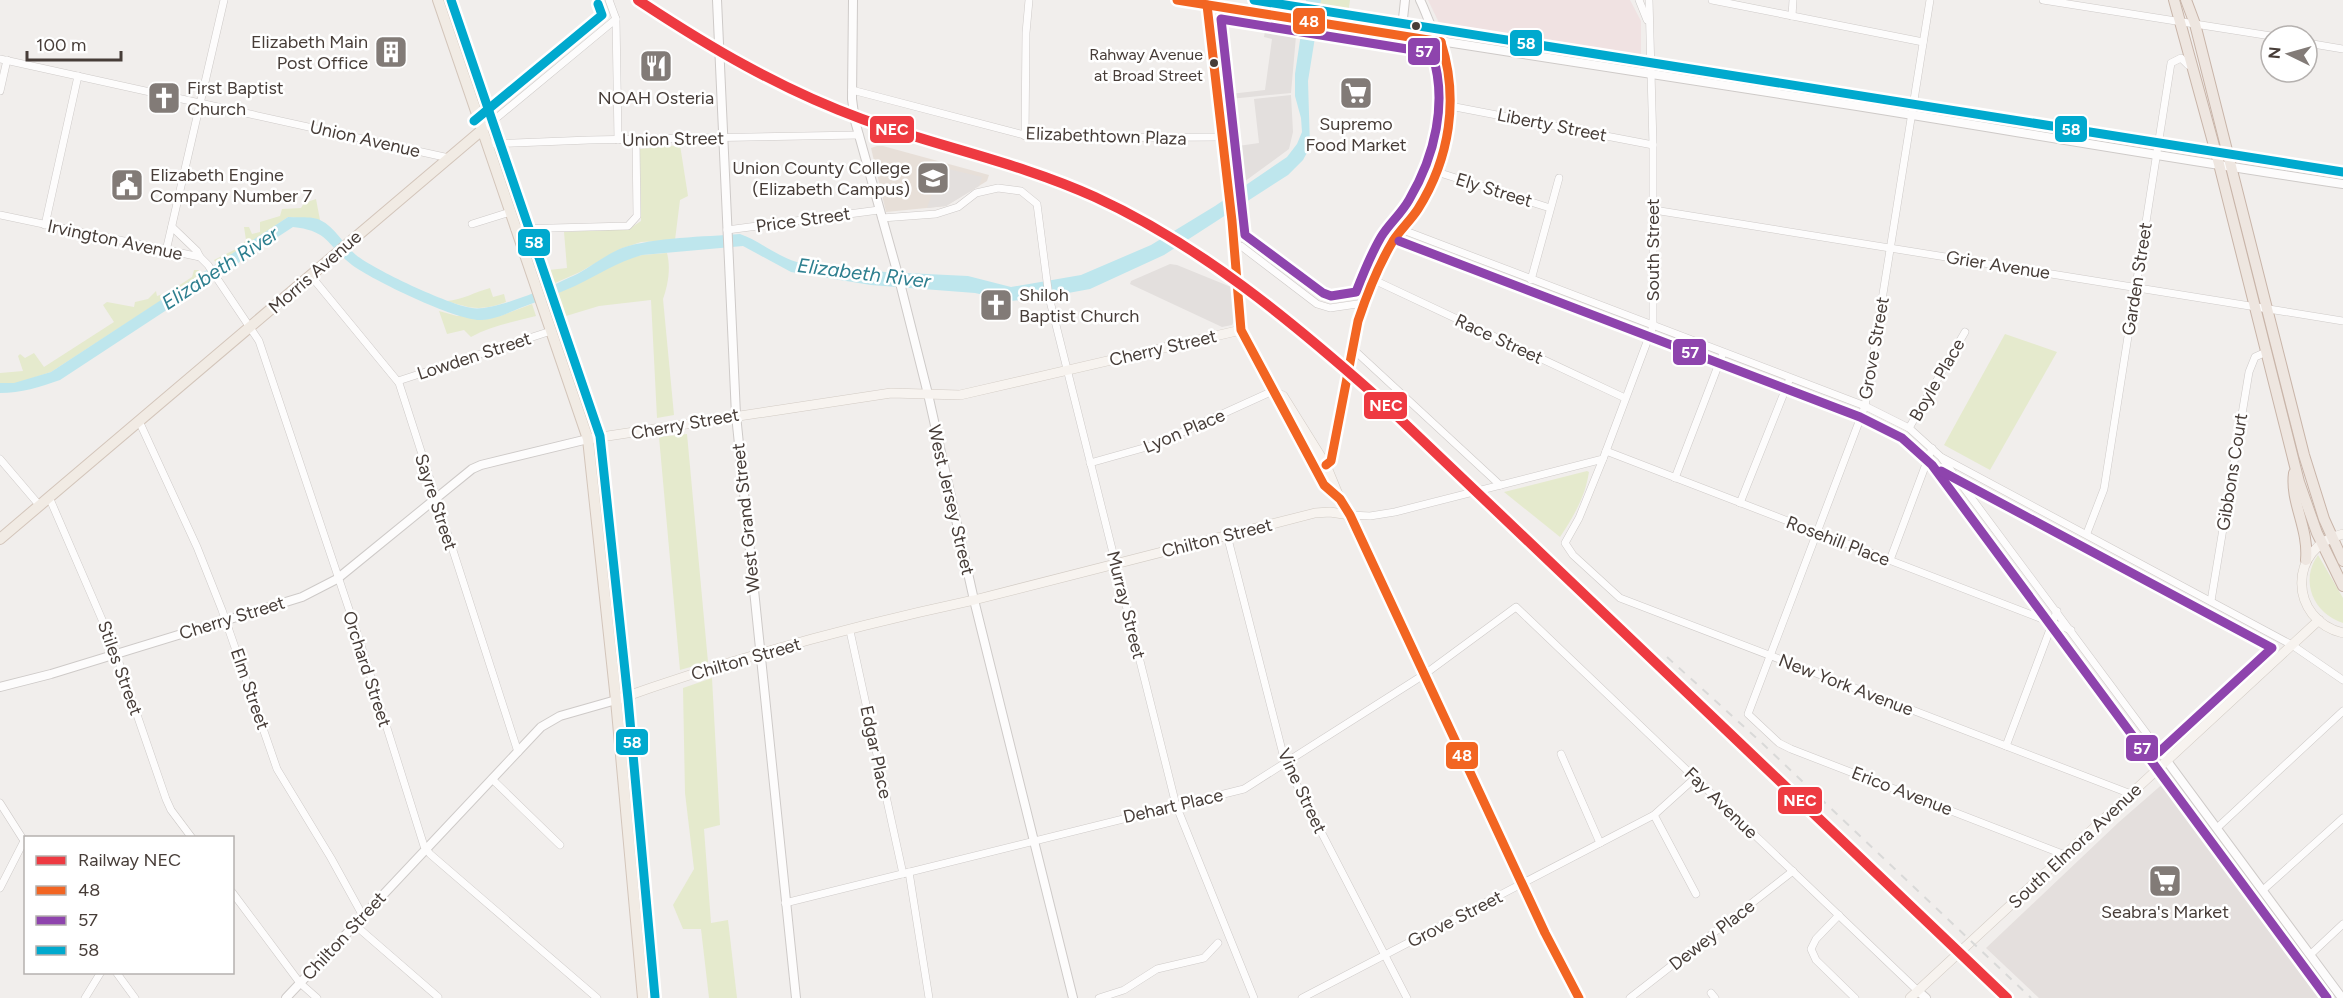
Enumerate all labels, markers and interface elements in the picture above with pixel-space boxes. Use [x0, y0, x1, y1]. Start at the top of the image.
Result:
line badge: 48 [1292, 7, 1326, 35]
text: 48 [1299, 12, 1319, 31]
unlabelled marker [1410, 20, 1422, 32]
scale bar [27, 24, 122, 62]
north arrow [2259, 24, 2319, 84]
line badge: 58 [1509, 29, 1543, 57]
place label: Elizabeth Main Post Office [251, 31, 368, 74]
text: 100 m [36, 34, 86, 56]
building icon: Elizabeth Main Post Office [373, 34, 409, 70]
text: 58 [1516, 34, 1536, 53]
line badge: 57 [1407, 37, 1441, 66]
text: 57 [1415, 42, 1433, 61]
place label: Rahway Avenue at Broad Street [1089, 45, 1203, 85]
text: N [2265, 46, 2285, 60]
restaurant icon: NOAH Osteria [638, 48, 674, 84]
marker: Rahway Avenue at Broad Street [1208, 57, 1220, 69]
supermarket icon: Supremo Food Market [1338, 75, 1374, 111]
place label: First Baptist Church [187, 77, 284, 120]
church icon: First Baptist Church [146, 80, 182, 116]
place label: NOAH Osteria [598, 87, 714, 109]
street label: Liberty Street [1495, 104, 1609, 146]
place label: Supremo Food Market [1305, 113, 1407, 156]
line badge: NEC [869, 115, 915, 144]
line badge: 58 [2054, 115, 2088, 143]
street label: Union Avenue [308, 116, 423, 162]
text: NEC [875, 120, 909, 139]
text: 58 [2061, 120, 2081, 139]
street label: Elizabethtown Plaza [1025, 122, 1187, 150]
street label: Union Street [622, 127, 725, 151]
place label: Union County College (Elizabeth Campus) [732, 157, 910, 200]
school or university icon: Union County College (Elizabeth Campus) [915, 160, 951, 196]
place label: Elizabeth Engine Company Number 7 [150, 164, 313, 207]
public building icon: Elizabeth Engine Company Number 7 [109, 167, 145, 203]
street label: Ely Street [1453, 168, 1535, 212]
street label: South Street [1642, 198, 1664, 302]
street label: Price Street [754, 202, 852, 238]
street label: Irvington Avenue [45, 215, 185, 265]
water label: Elizabeth River [157, 221, 284, 315]
street label: Garden Street [2117, 221, 2157, 337]
street label: Morris Avenue [264, 226, 366, 318]
line badge: 58 [517, 228, 551, 257]
text: 58 [524, 233, 544, 252]
street label: Grier Avenue [1944, 246, 2052, 284]
water label: Elizabeth River [796, 253, 933, 293]
place label: Shiloh Baptist Church [1019, 284, 1139, 327]
church icon: Shiloh Baptist Church [978, 287, 1014, 323]
street label: Grove Street [1854, 295, 1894, 401]
street label: Race Street [1451, 309, 1547, 369]
street label: Cherry Street [1107, 325, 1219, 371]
street label: Lowden Street [414, 327, 534, 385]
street label: Boyle Place [1904, 335, 1970, 425]
line badge: 57 [1672, 338, 1707, 366]
text: 57 [1681, 343, 1699, 362]
line badge: NEC [1363, 391, 1408, 420]
text: NEC [1369, 396, 1403, 415]
street label: Cherry Street [629, 404, 741, 444]
street label: Lyon Place [1140, 404, 1228, 458]
street label: Gibbons Court [2212, 412, 2252, 532]
street label: West Jersey Street [923, 423, 979, 577]
street label: West Grand Street [727, 442, 765, 594]
street label: Sayre Street [410, 451, 462, 553]
street label: Rosehill Place [1783, 511, 1893, 571]
street label: Chilton Street [1159, 514, 1275, 562]
street label: Murray Street [1102, 549, 1150, 662]
street label: Cherry Street [177, 591, 288, 645]
street label: Orchard Street [338, 608, 396, 730]
street label: Stiles Street [93, 618, 147, 718]
street label: Chilton Street [689, 633, 804, 685]
street label: Elm Street [226, 645, 274, 733]
street label: New York Avenue [1776, 649, 1917, 721]
street label: Edgar Place [855, 703, 897, 801]
line badge: 58 [615, 728, 649, 756]
text: 58 [622, 733, 642, 752]
line badge: 57 [2125, 734, 2159, 762]
text: 57 [2133, 739, 2151, 758]
line badge: 48 [1445, 741, 1479, 770]
street label: Vine Street [1273, 745, 1331, 837]
text: 48 [1452, 746, 1472, 765]
street label: Erico Avenue [1848, 762, 1956, 820]
street label: Fay Avenue [1680, 763, 1762, 844]
street label: South Elmora Avenue [2004, 779, 2146, 913]
street label: Dehart Place [1121, 784, 1225, 828]
line badge: NEC [1777, 786, 1823, 815]
text: NEC [1783, 791, 1817, 810]
legend [24, 836, 234, 974]
text: Railway NEC [78, 849, 181, 871]
supermarket icon: Seabra's Market [2147, 863, 2183, 899]
text: 48 [78, 879, 100, 901]
street label: Grove Street [1404, 886, 1506, 952]
street label: Chilton Street [297, 887, 391, 985]
street label: Dewey Place [1665, 895, 1759, 975]
place label: Seabra's Market [2101, 901, 2229, 923]
text: 57 [78, 909, 98, 931]
text: 58 [78, 939, 99, 961]

